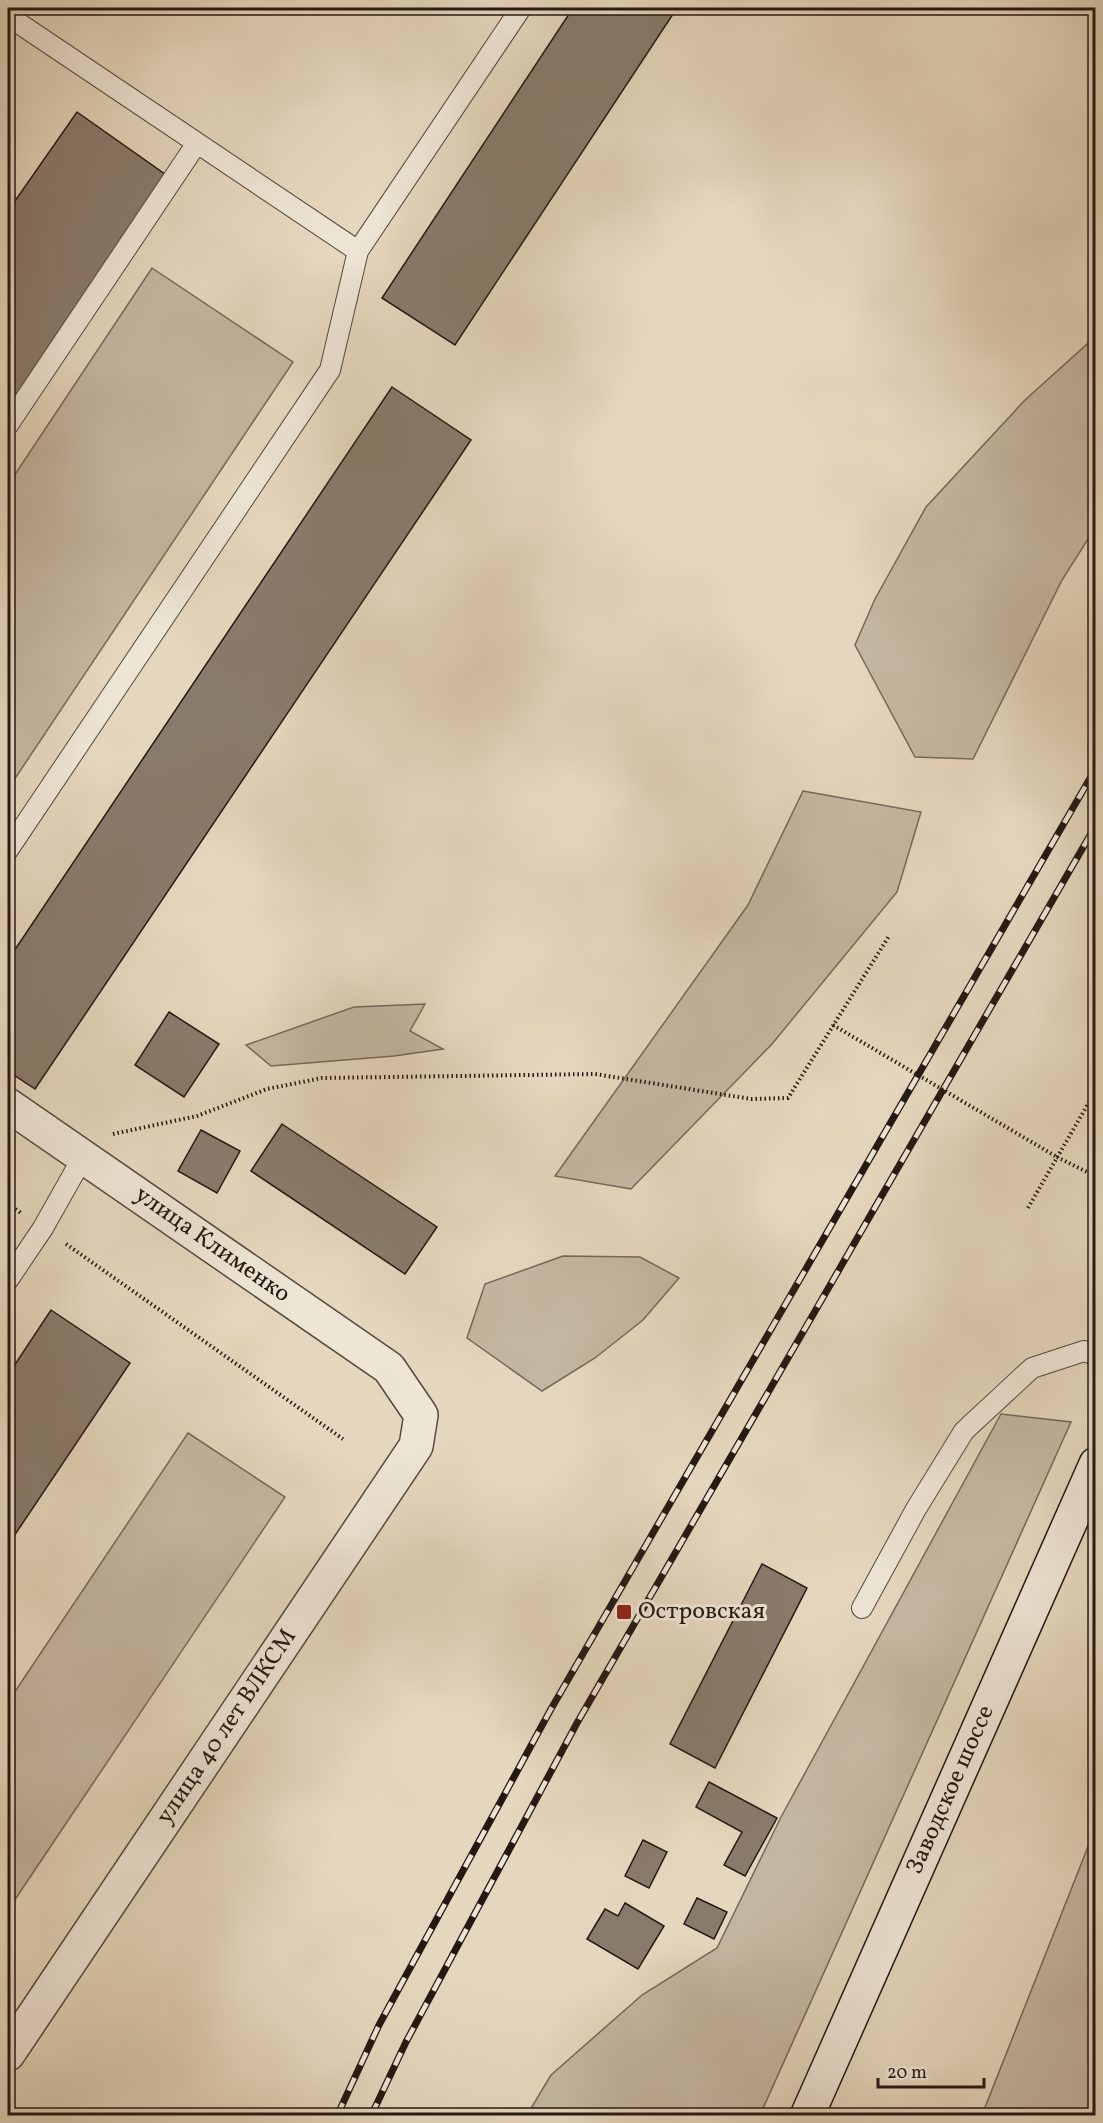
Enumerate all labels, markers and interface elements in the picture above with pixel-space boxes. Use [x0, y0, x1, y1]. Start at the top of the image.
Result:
street label: улица Клименко [127, 1179, 297, 1311]
place label: Островская [638, 1595, 765, 1629]
marker: Островская [615, 1603, 633, 1621]
street label: улица 40 лет ВЛКСМ [149, 1622, 305, 1832]
street label: Заводское шоссе [898, 1700, 1004, 1880]
scale bar [878, 2051, 984, 2089]
text: 20 m [887, 2061, 927, 2086]

